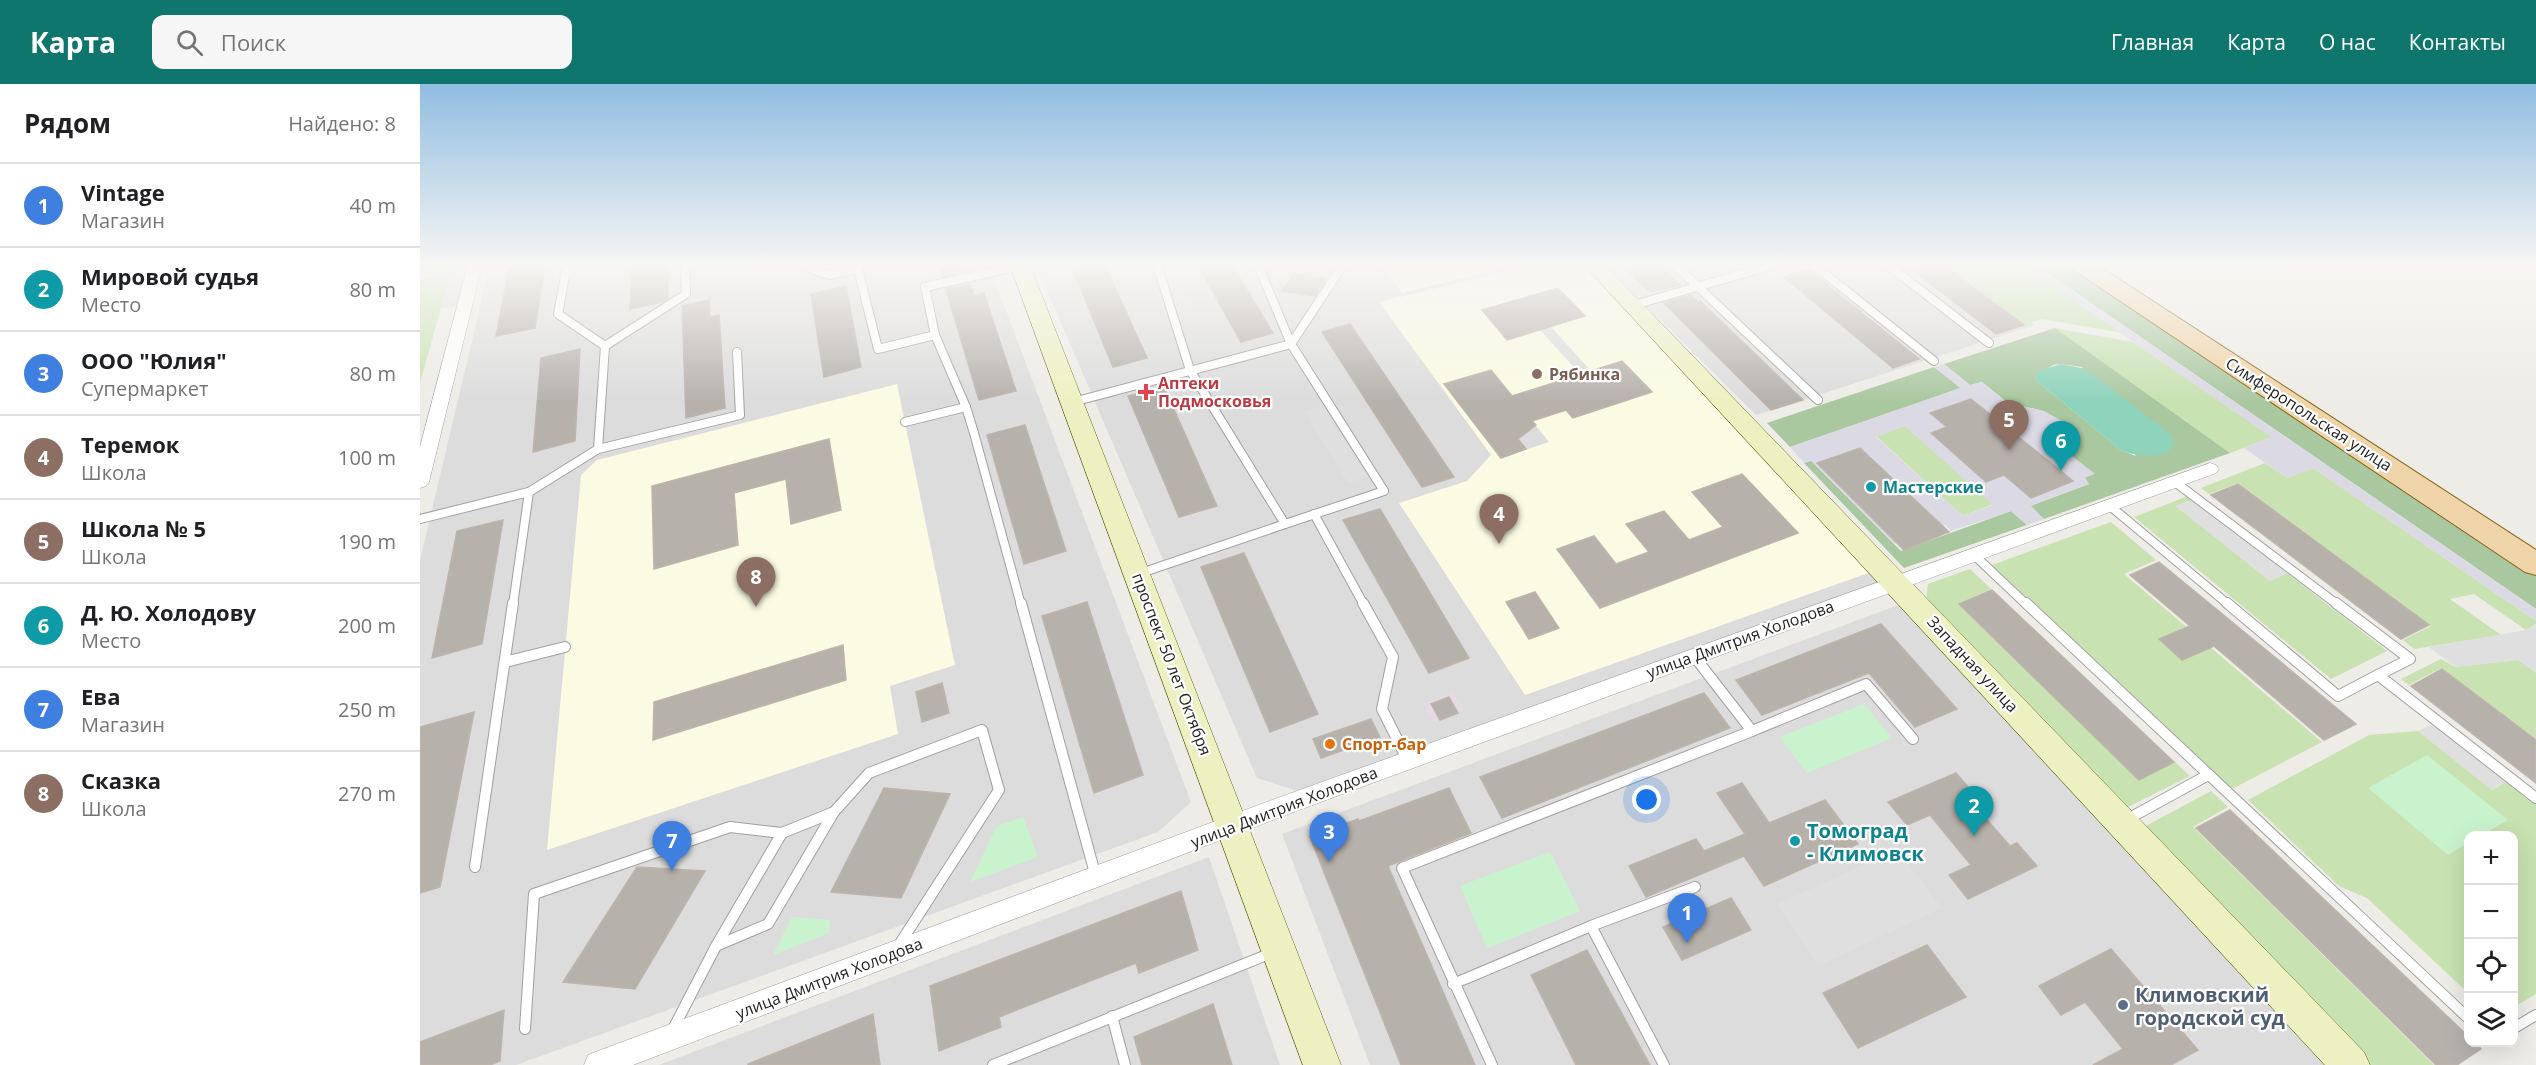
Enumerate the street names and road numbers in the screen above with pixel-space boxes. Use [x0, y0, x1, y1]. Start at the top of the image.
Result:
street label: Симферопольская улица [2222, 352, 2396, 476]
street label: проспект 50 лет Октября [1127, 570, 1217, 758]
street label: улица Дмитрия Холодова [1643, 595, 1837, 683]
street label: Западная улица [1922, 611, 2024, 717]
street label: улица Дмитрия Холодова [1187, 761, 1381, 853]
street label: улица Дмитрия Холодова [732, 932, 926, 1024]

